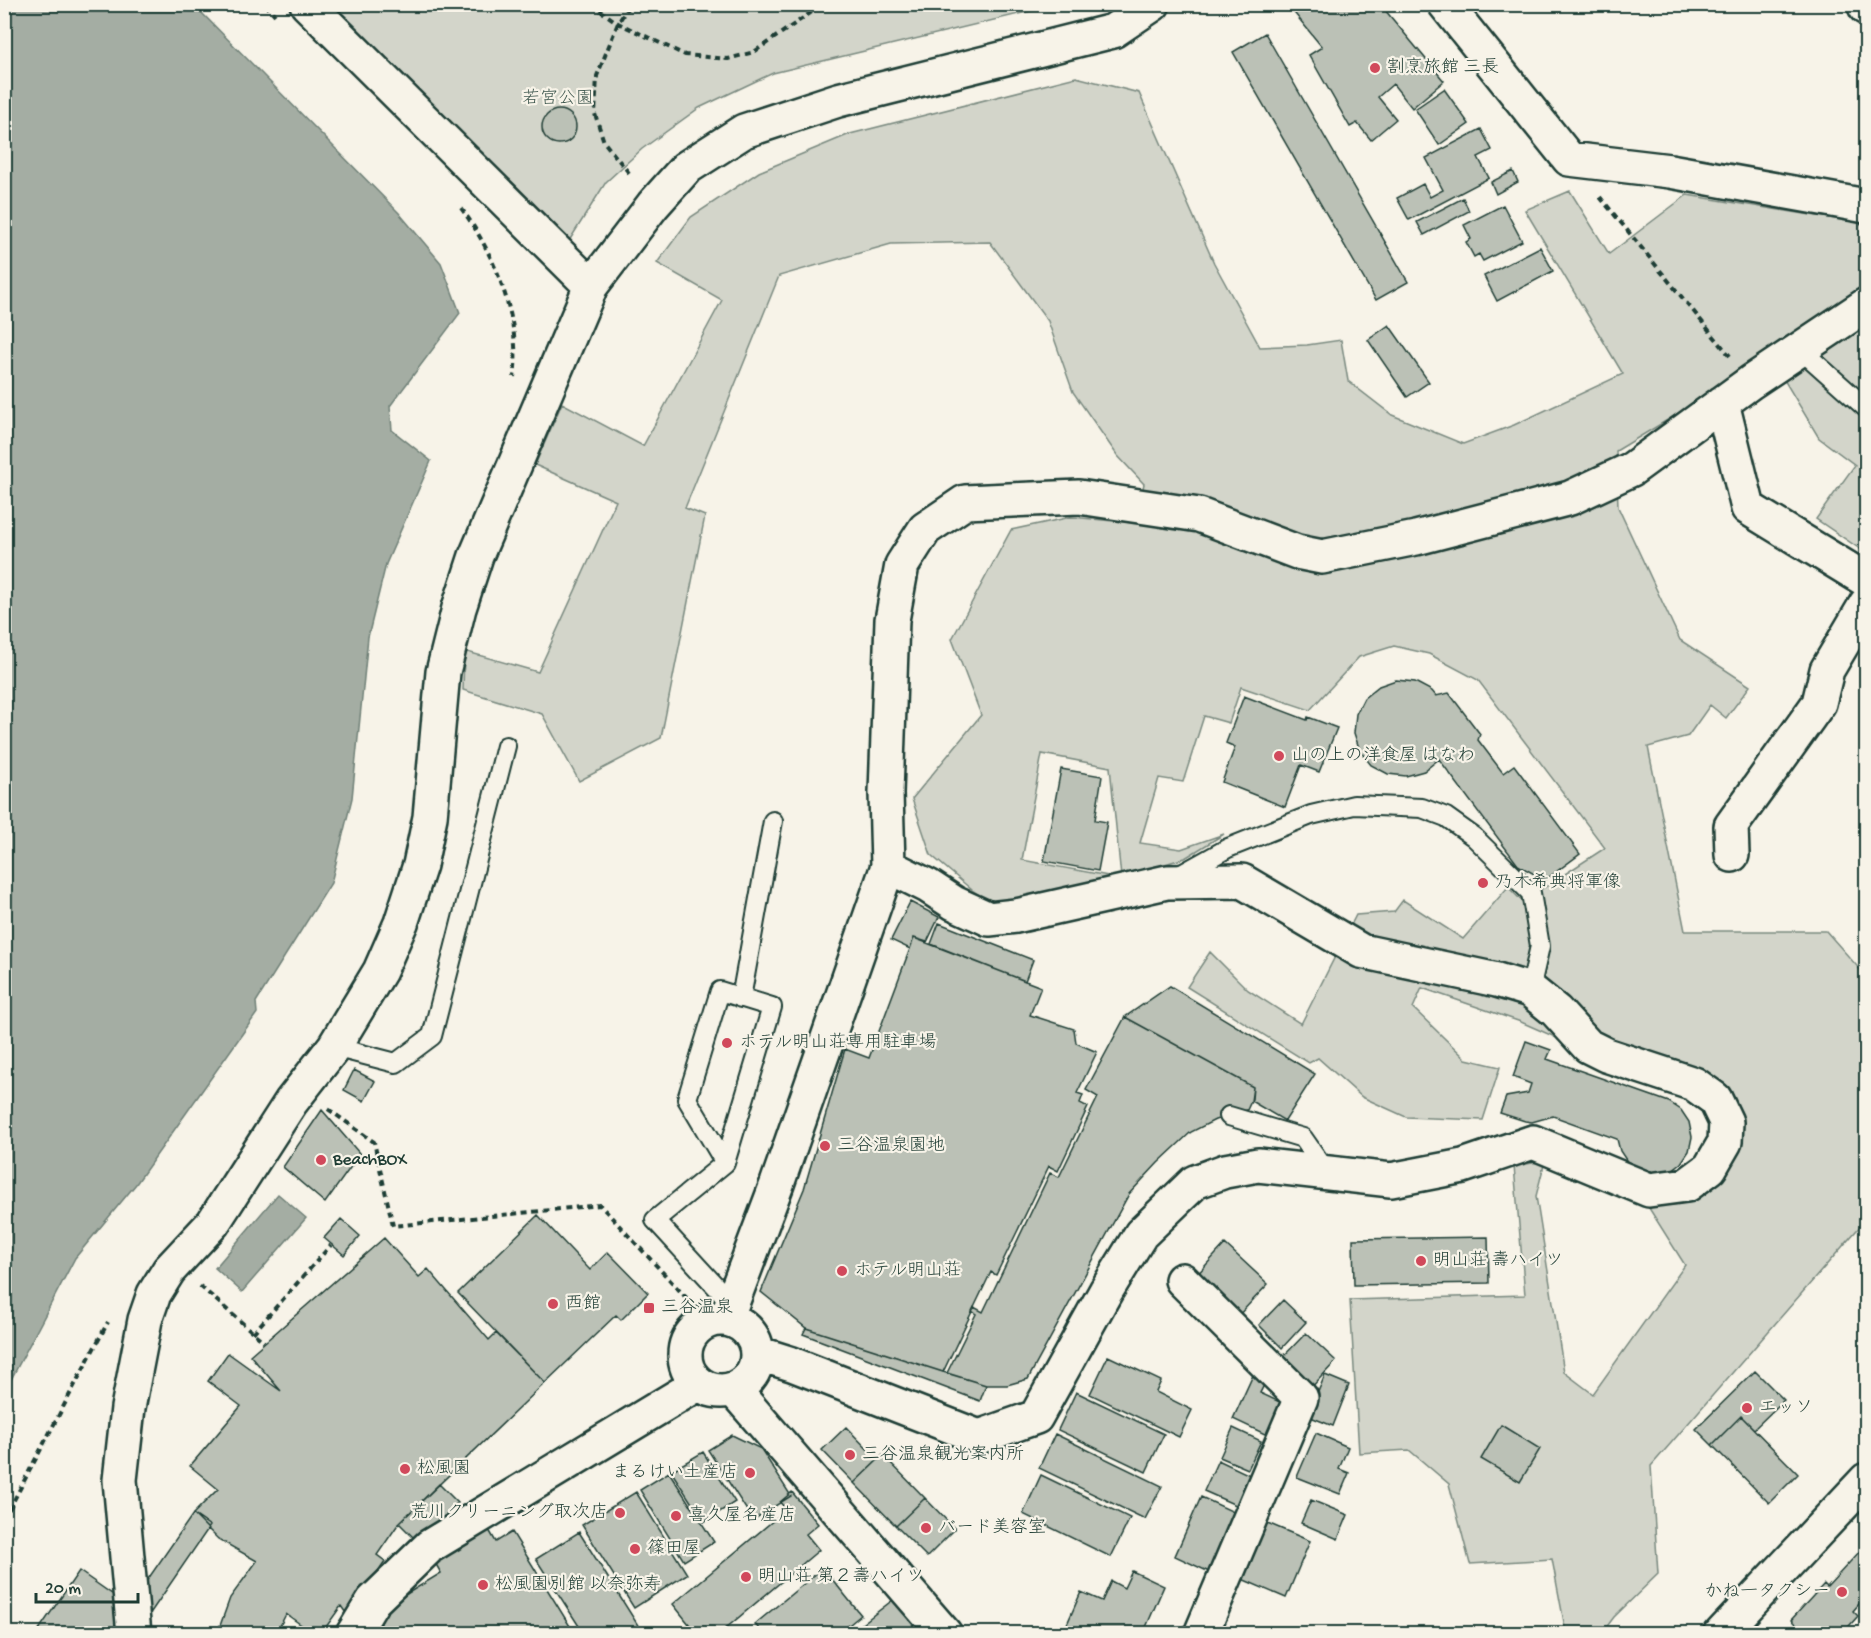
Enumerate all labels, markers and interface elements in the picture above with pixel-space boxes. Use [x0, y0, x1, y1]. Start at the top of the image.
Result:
place label: 割烹旅館 三長 [1387, 57, 1499, 79]
marker: 割烹旅館 三長 [1368, 61, 1382, 75]
park label: 若宮公園 [522, 88, 594, 110]
place label: 山の上の洋食屋 はなわ [1291, 745, 1475, 767]
marker: 山の上の洋食屋 はなわ [1272, 749, 1286, 763]
place label: 乃木希典将軍像 [1495, 872, 1621, 894]
marker: 乃木希典将軍像 [1476, 876, 1490, 890]
place label: ホテル明山荘専用駐車場 [739, 1032, 936, 1054]
marker: ホテル明山荘専用駐車場 [720, 1036, 734, 1050]
place label: 三谷温泉園地 [837, 1135, 945, 1157]
marker: 三谷温泉園地 [818, 1139, 832, 1153]
place label: BeachBOX [332, 1150, 408, 1171]
marker: BeachBOX [314, 1153, 328, 1167]
place label: 明山荘 壽ハイツ [1433, 1250, 1563, 1272]
marker: 明山荘 壽ハイツ [1414, 1254, 1428, 1268]
place label: ホテル明山荘 [854, 1260, 961, 1282]
marker: ホテル明山荘 [835, 1264, 849, 1278]
place label: 西館 [565, 1293, 601, 1315]
marker: 西館 [546, 1297, 560, 1311]
place label: 三谷温泉 [661, 1297, 733, 1319]
marker: 三谷温泉 [642, 1301, 656, 1315]
place label: エッソ [1759, 1398, 1813, 1419]
marker: エッソ [1740, 1401, 1754, 1415]
place label: 三谷温泉観光案内所 [862, 1444, 1024, 1466]
marker: 三谷温泉観光案内所 [843, 1448, 857, 1462]
place label: 松風園 [417, 1458, 471, 1480]
marker: 松風園 [398, 1462, 412, 1476]
place label: まるけい土産店 [612, 1462, 738, 1484]
marker: まるけい土産店 [743, 1466, 757, 1480]
place label: 荒川クリーニング取次店 [410, 1502, 608, 1524]
place label: 喜久屋名産店 [688, 1505, 796, 1527]
marker: 荒川クリーニング取次店 [613, 1506, 627, 1520]
marker: 喜久屋名産店 [669, 1509, 683, 1523]
place label: バード美容室 [938, 1517, 1046, 1539]
marker: バード美容室 [919, 1521, 933, 1535]
place label: 篠田屋 [647, 1538, 701, 1560]
marker: 篠田屋 [628, 1542, 642, 1556]
scale bar [36, 1566, 138, 1604]
place label: 明山荘 第２壽ハイツ [758, 1566, 924, 1588]
marker: 明山荘 第２壽ハイツ [739, 1570, 753, 1584]
place label: 松風園別館 以奈弥寿 [495, 1574, 661, 1596]
marker: 松風園別館 以奈弥寿 [476, 1578, 490, 1592]
text: 20 m [45, 1579, 81, 1600]
place label: かね一タクシー [1704, 1582, 1830, 1603]
marker: かね一タクシー [1835, 1585, 1849, 1599]

